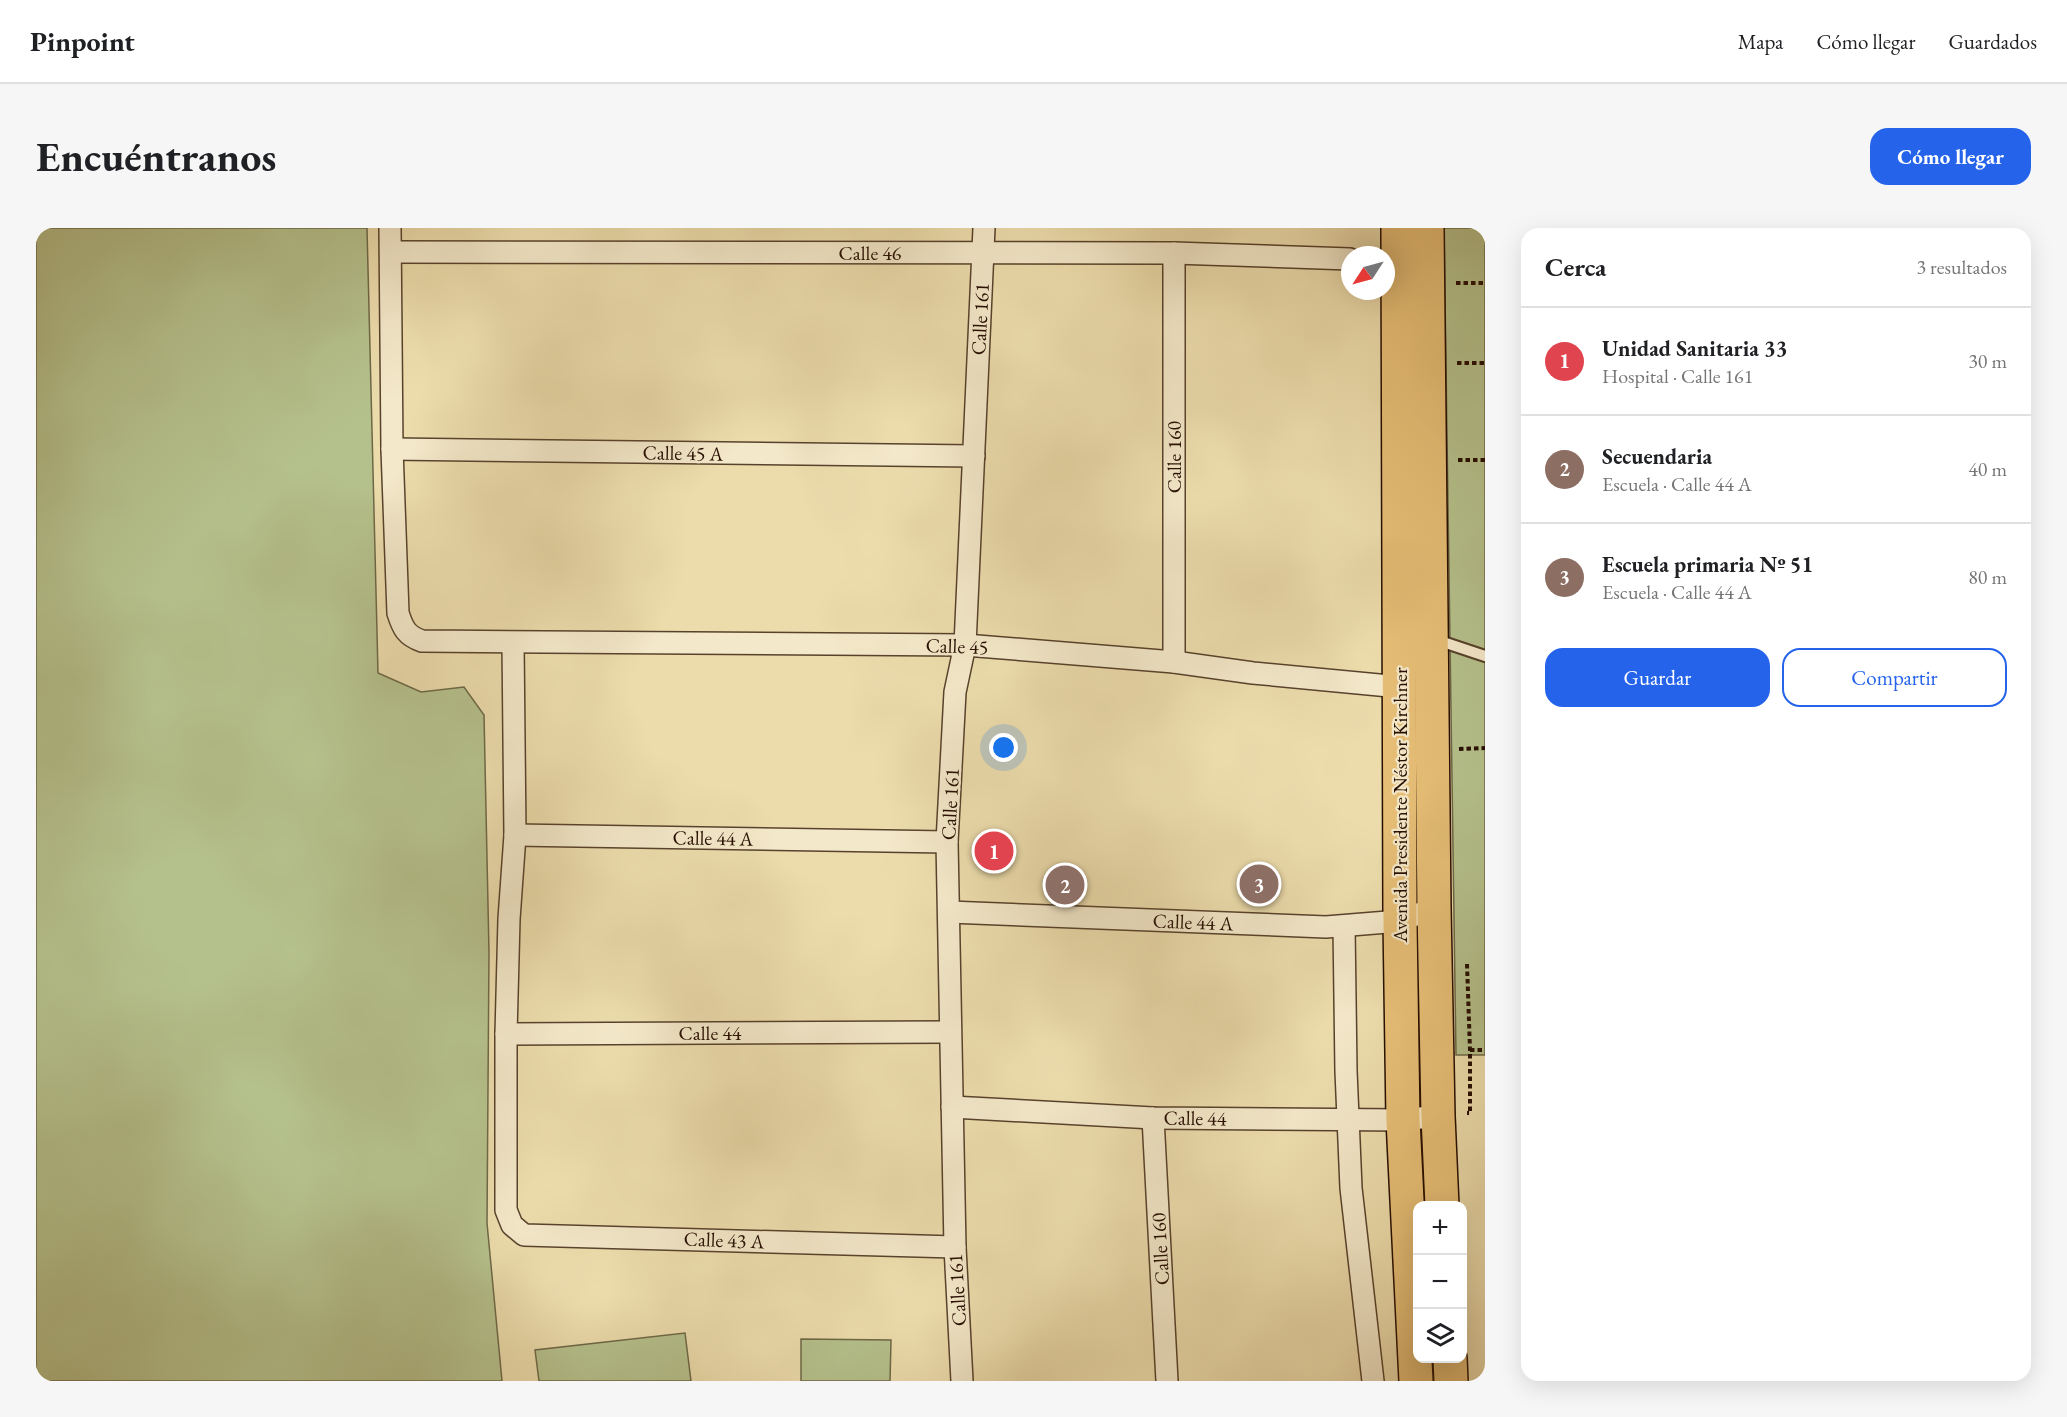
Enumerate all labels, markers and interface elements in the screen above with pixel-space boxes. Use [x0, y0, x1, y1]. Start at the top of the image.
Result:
text: Pinpoint [30, 23, 135, 59]
text: Mapa [1738, 28, 1783, 55]
text: Cómo llegar [1816, 28, 1915, 55]
text: Guardados [1948, 28, 2037, 55]
button: Cómo llegar [1870, 128, 2031, 185]
text: Encuéntranos [36, 129, 276, 184]
street label: Calle 46 [839, 240, 902, 266]
north arrow [1341, 246, 1395, 300]
text: Cerca [1545, 250, 1606, 284]
text: 3 resultados [1916, 254, 2007, 280]
street label: Calle 161 [965, 282, 995, 356]
text: Unidad Sanitaria 33 [1602, 334, 1787, 363]
text: 1 [1559, 348, 1570, 374]
text: 30 m [1968, 348, 2007, 374]
text: Hospital · Calle 161 [1602, 363, 1753, 389]
street label: Calle 160 [1161, 420, 1187, 493]
street label: Calle 45 A [642, 439, 724, 467]
text: Secuendaria [1602, 442, 1712, 471]
text: 2 [1559, 456, 1570, 482]
text: 40 m [1968, 456, 2007, 482]
text: Escuela · Calle 44 A [1602, 471, 1752, 497]
text: Escuela primaria Nº 51 [1602, 550, 1813, 579]
text: 3 [1559, 564, 1570, 590]
text: 80 m [1968, 564, 2007, 590]
text: Escuela · Calle 44 A [1602, 579, 1752, 605]
street label: Calle 45 [925, 632, 989, 660]
button: Guardar [1545, 648, 1770, 707]
button: Compartir [1782, 648, 2007, 707]
street label: Avenida Presidente Néstor Kirchner [1387, 667, 1413, 944]
your location [989, 733, 1018, 762]
street label: Calle 161 [935, 767, 965, 841]
street label: Calle 44 A [672, 824, 754, 852]
pin: 1 [974, 828, 1014, 874]
pin: 2 [1046, 862, 1084, 908]
pin: 3 [1240, 862, 1278, 906]
street label: Calle 44 A [1152, 908, 1234, 936]
street label: Calle 44 [679, 1020, 742, 1046]
street label: Calle 44 [1163, 1104, 1227, 1132]
map controls [1413, 1201, 1467, 1363]
button: + [1413, 1201, 1467, 1255]
street label: Calle 160 [1145, 1212, 1175, 1286]
street label: Calle 43 A [683, 1226, 765, 1254]
street label: Calle 161 [942, 1253, 972, 1327]
button: − [1413, 1255, 1467, 1309]
button: layers [1413, 1309, 1467, 1363]

